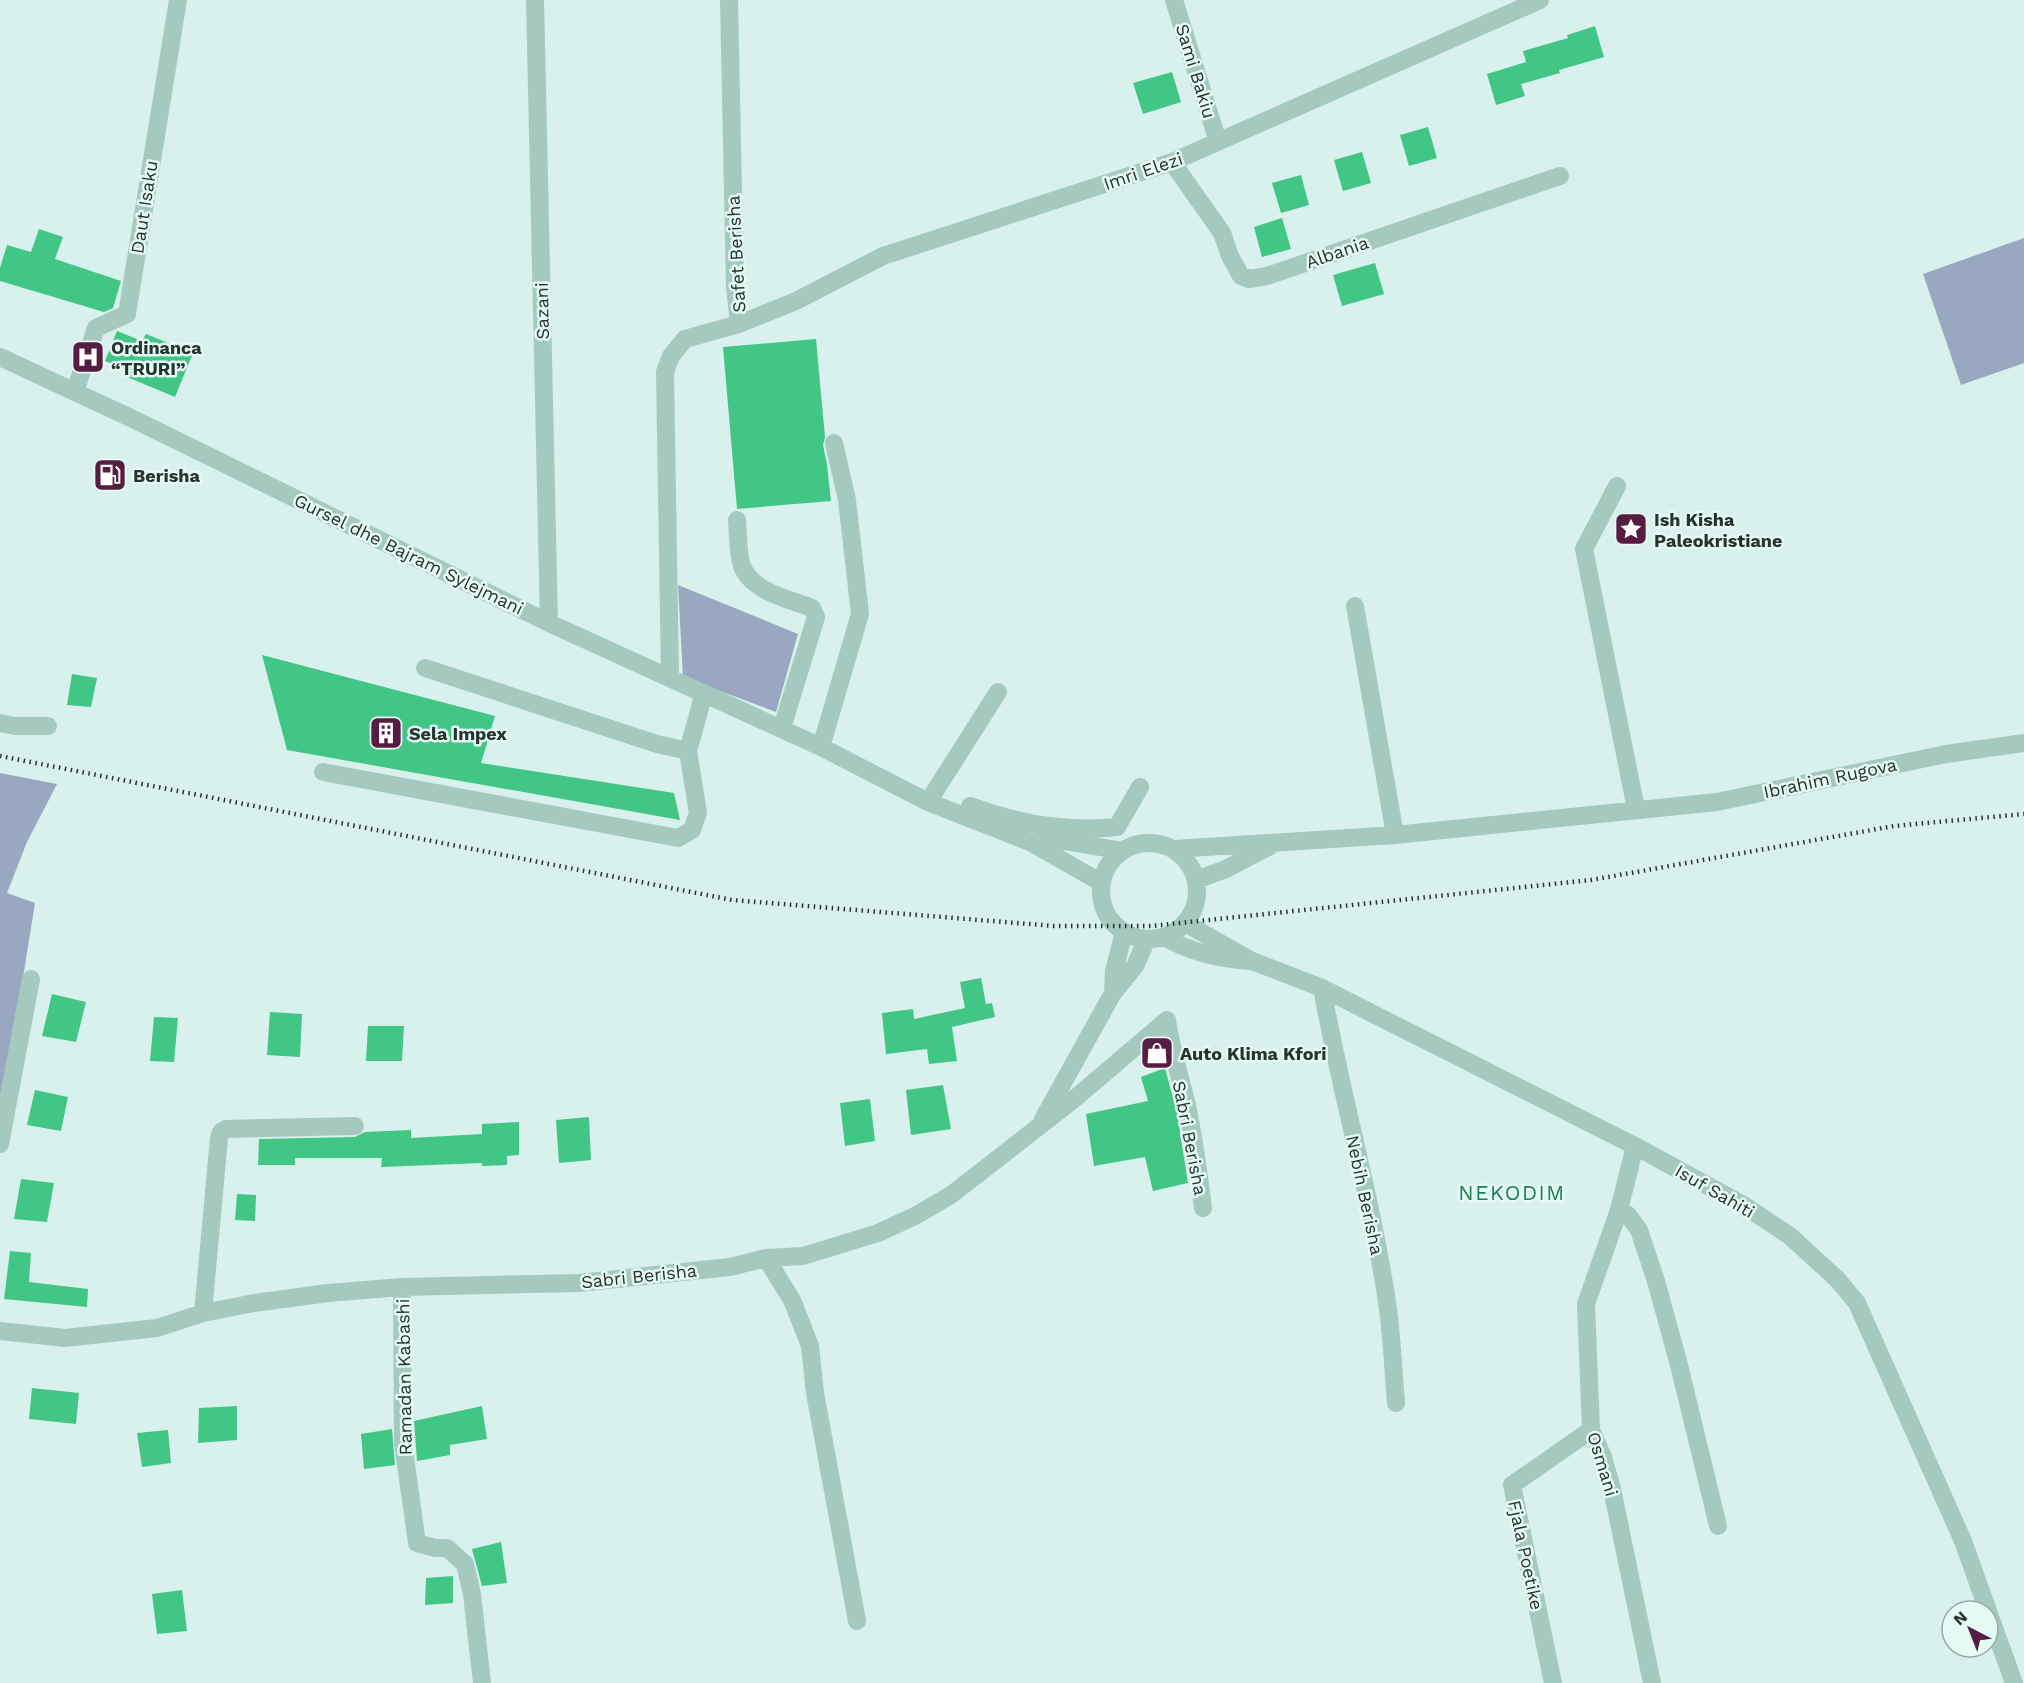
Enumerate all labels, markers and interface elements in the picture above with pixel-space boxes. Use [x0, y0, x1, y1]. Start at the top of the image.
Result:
street label: Sami Bakiu [1172, 21, 1220, 121]
street label: Imri Elezi [1101, 148, 1185, 194]
street label: Daut Isaku [126, 159, 162, 255]
street label: Safet Berisha [722, 195, 750, 313]
street label: Albania [1303, 231, 1371, 273]
street label: Sazani [531, 282, 553, 340]
place label: Ordinanca “TRURI” [111, 337, 202, 379]
hospital icon: Ordinanca “TRURI” [70, 339, 106, 375]
fuel station icon: Berisha [92, 457, 128, 493]
place label: Berisha [133, 465, 200, 486]
street label: Gursel dhe Bajram Sylejmani [291, 489, 527, 619]
place label: Ish Kisha Paleokristiane [1654, 509, 1782, 551]
place icon: Ish Kisha Paleokristiane [1613, 511, 1649, 547]
building icon: Sela Impex [368, 715, 404, 751]
place label: Sela Impex [409, 723, 507, 744]
street label: Ibrahim Rugova [1762, 754, 1898, 802]
shop icon: Auto Klima Kfori [1139, 1035, 1175, 1071]
place label: Auto Klima Kfori [1180, 1043, 1326, 1064]
street label: Sabri Berisha [1169, 1079, 1211, 1197]
street label: Nebih Berisha [1342, 1133, 1388, 1257]
street label: Isuf Sahiti [1672, 1160, 1758, 1222]
district label: NEKODIM [1458, 1180, 1566, 1205]
street label: Sabri Berisha [580, 1259, 698, 1293]
street label: Ramadan Kabashi [392, 1298, 416, 1456]
street label: Osmani [1583, 1429, 1623, 1499]
street label: Fjala Poetike [1504, 1498, 1548, 1612]
north arrow [1940, 1599, 2000, 1659]
text: N [1950, 1607, 1971, 1629]

